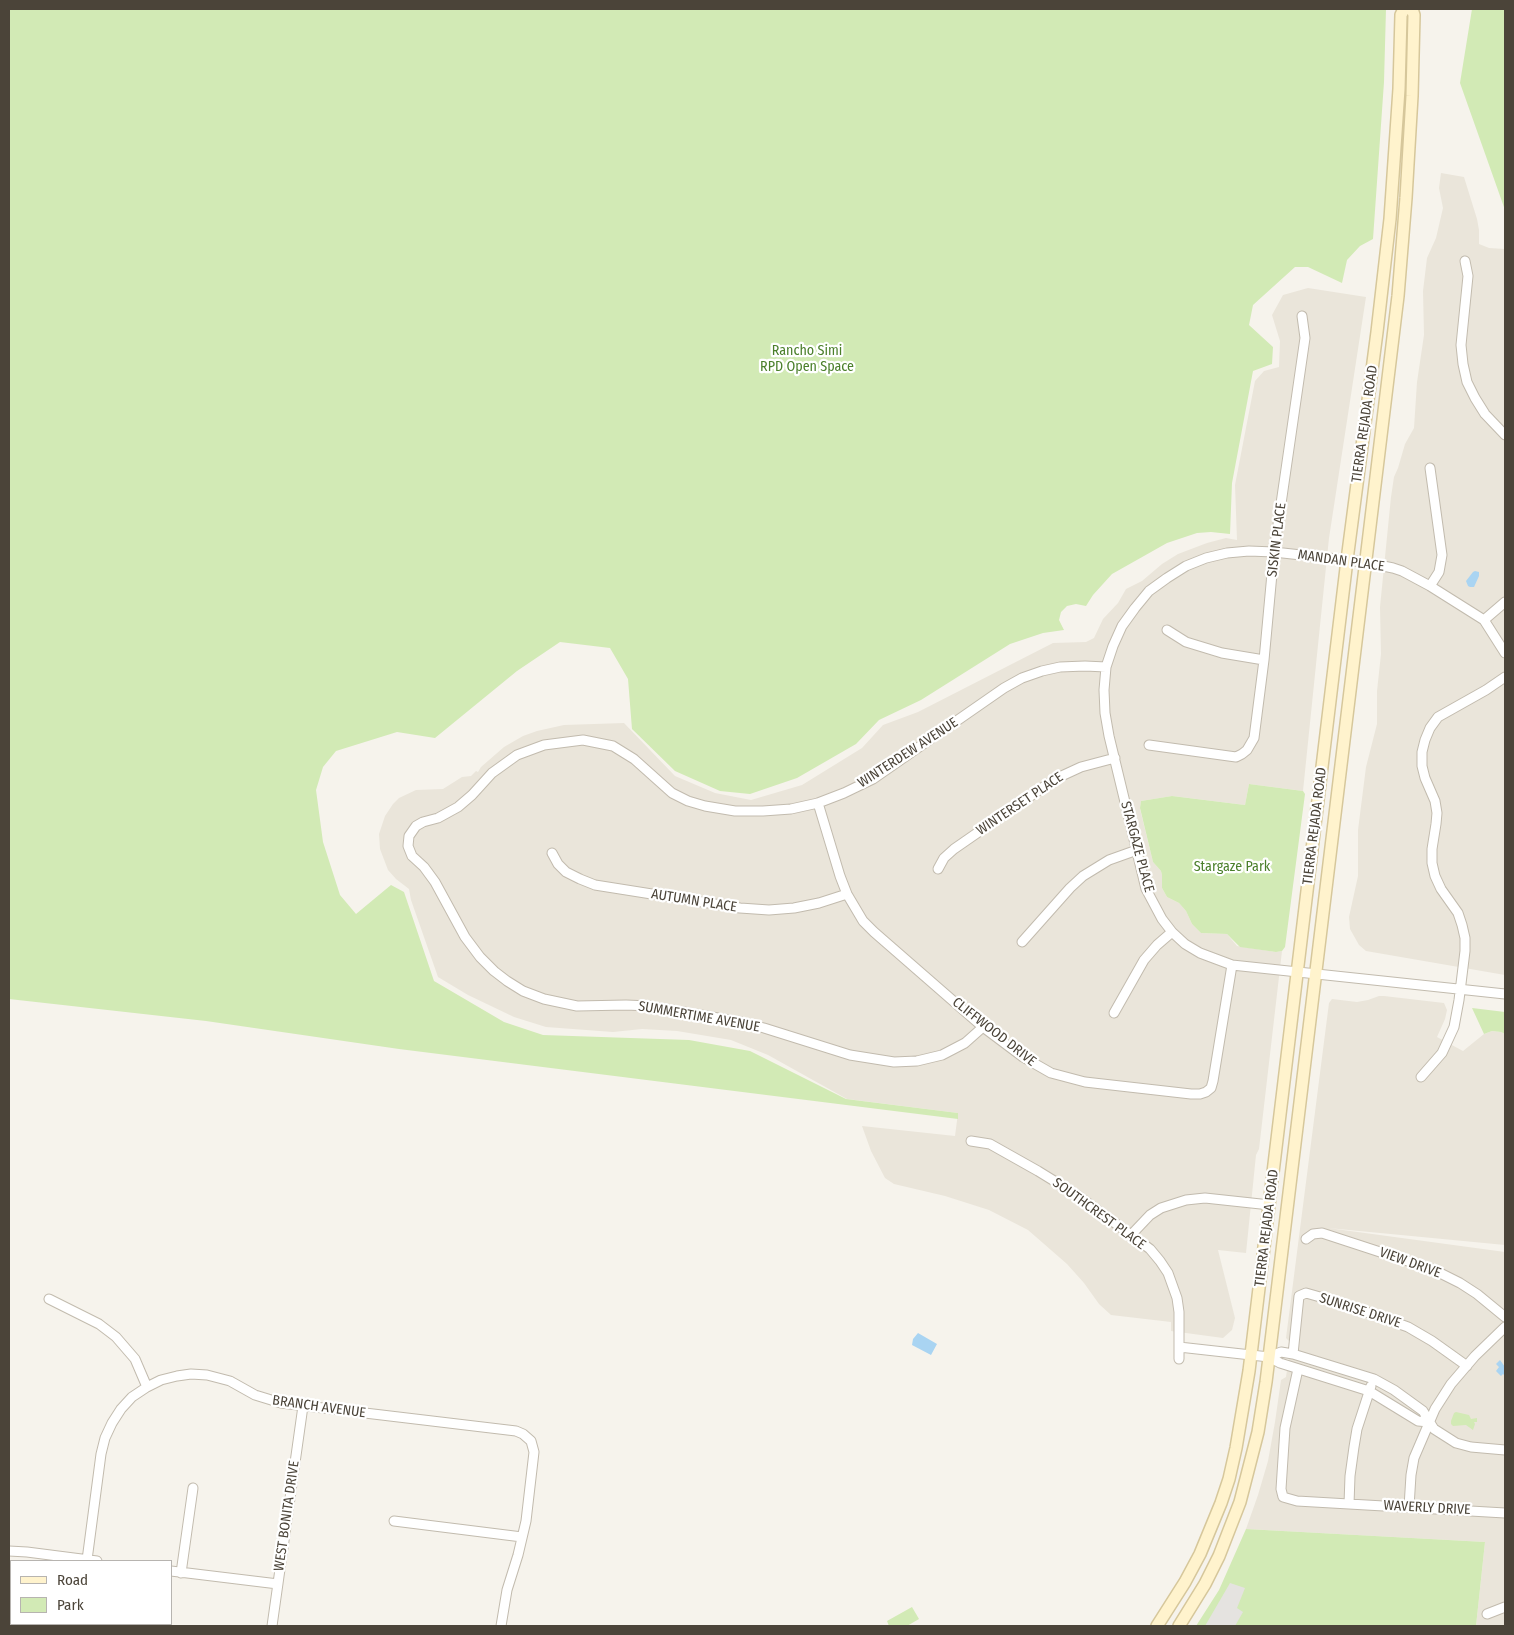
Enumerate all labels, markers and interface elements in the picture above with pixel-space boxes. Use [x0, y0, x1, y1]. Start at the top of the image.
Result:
park label: Rancho Simi RPD Open Space [760, 343, 854, 376]
street label: TIERRA REJADA ROAD [1348, 364, 1382, 484]
street label: SISKIN PLACE [1264, 502, 1290, 578]
street label: MANDAN PLACE [1297, 547, 1385, 575]
street label: WINTERDEW AVENUE [855, 714, 961, 792]
street label: TIERRA REJADA ROAD [1299, 766, 1331, 886]
street label: WINTERSET PLACE [973, 769, 1067, 839]
street label: STARGAZE PLACE [1117, 800, 1157, 894]
park label: Stargaze Park [1194, 859, 1270, 875]
street label: AUTUMN PLACE [650, 886, 738, 916]
street label: CLIFFWOOD DRIVE [949, 994, 1039, 1070]
street label: SUMMERTIME AVENUE [637, 998, 761, 1036]
street label: TIERRA REJADA ROAD [1251, 1168, 1283, 1288]
street label: SOUTHCREST PLACE [1049, 1175, 1149, 1253]
street label: VIEW DRIVE [1377, 1244, 1443, 1282]
street label: SUNRISE DRIVE [1317, 1290, 1403, 1332]
street label: BRANCH AVENUE [271, 1392, 367, 1422]
street label: WEST BONITA DRIVE [271, 1460, 303, 1572]
street label: WAVERLY DRIVE [1383, 1497, 1471, 1519]
legend [10, 1560, 172, 1625]
text: Road [57, 1571, 88, 1589]
text: Park [57, 1596, 84, 1614]

